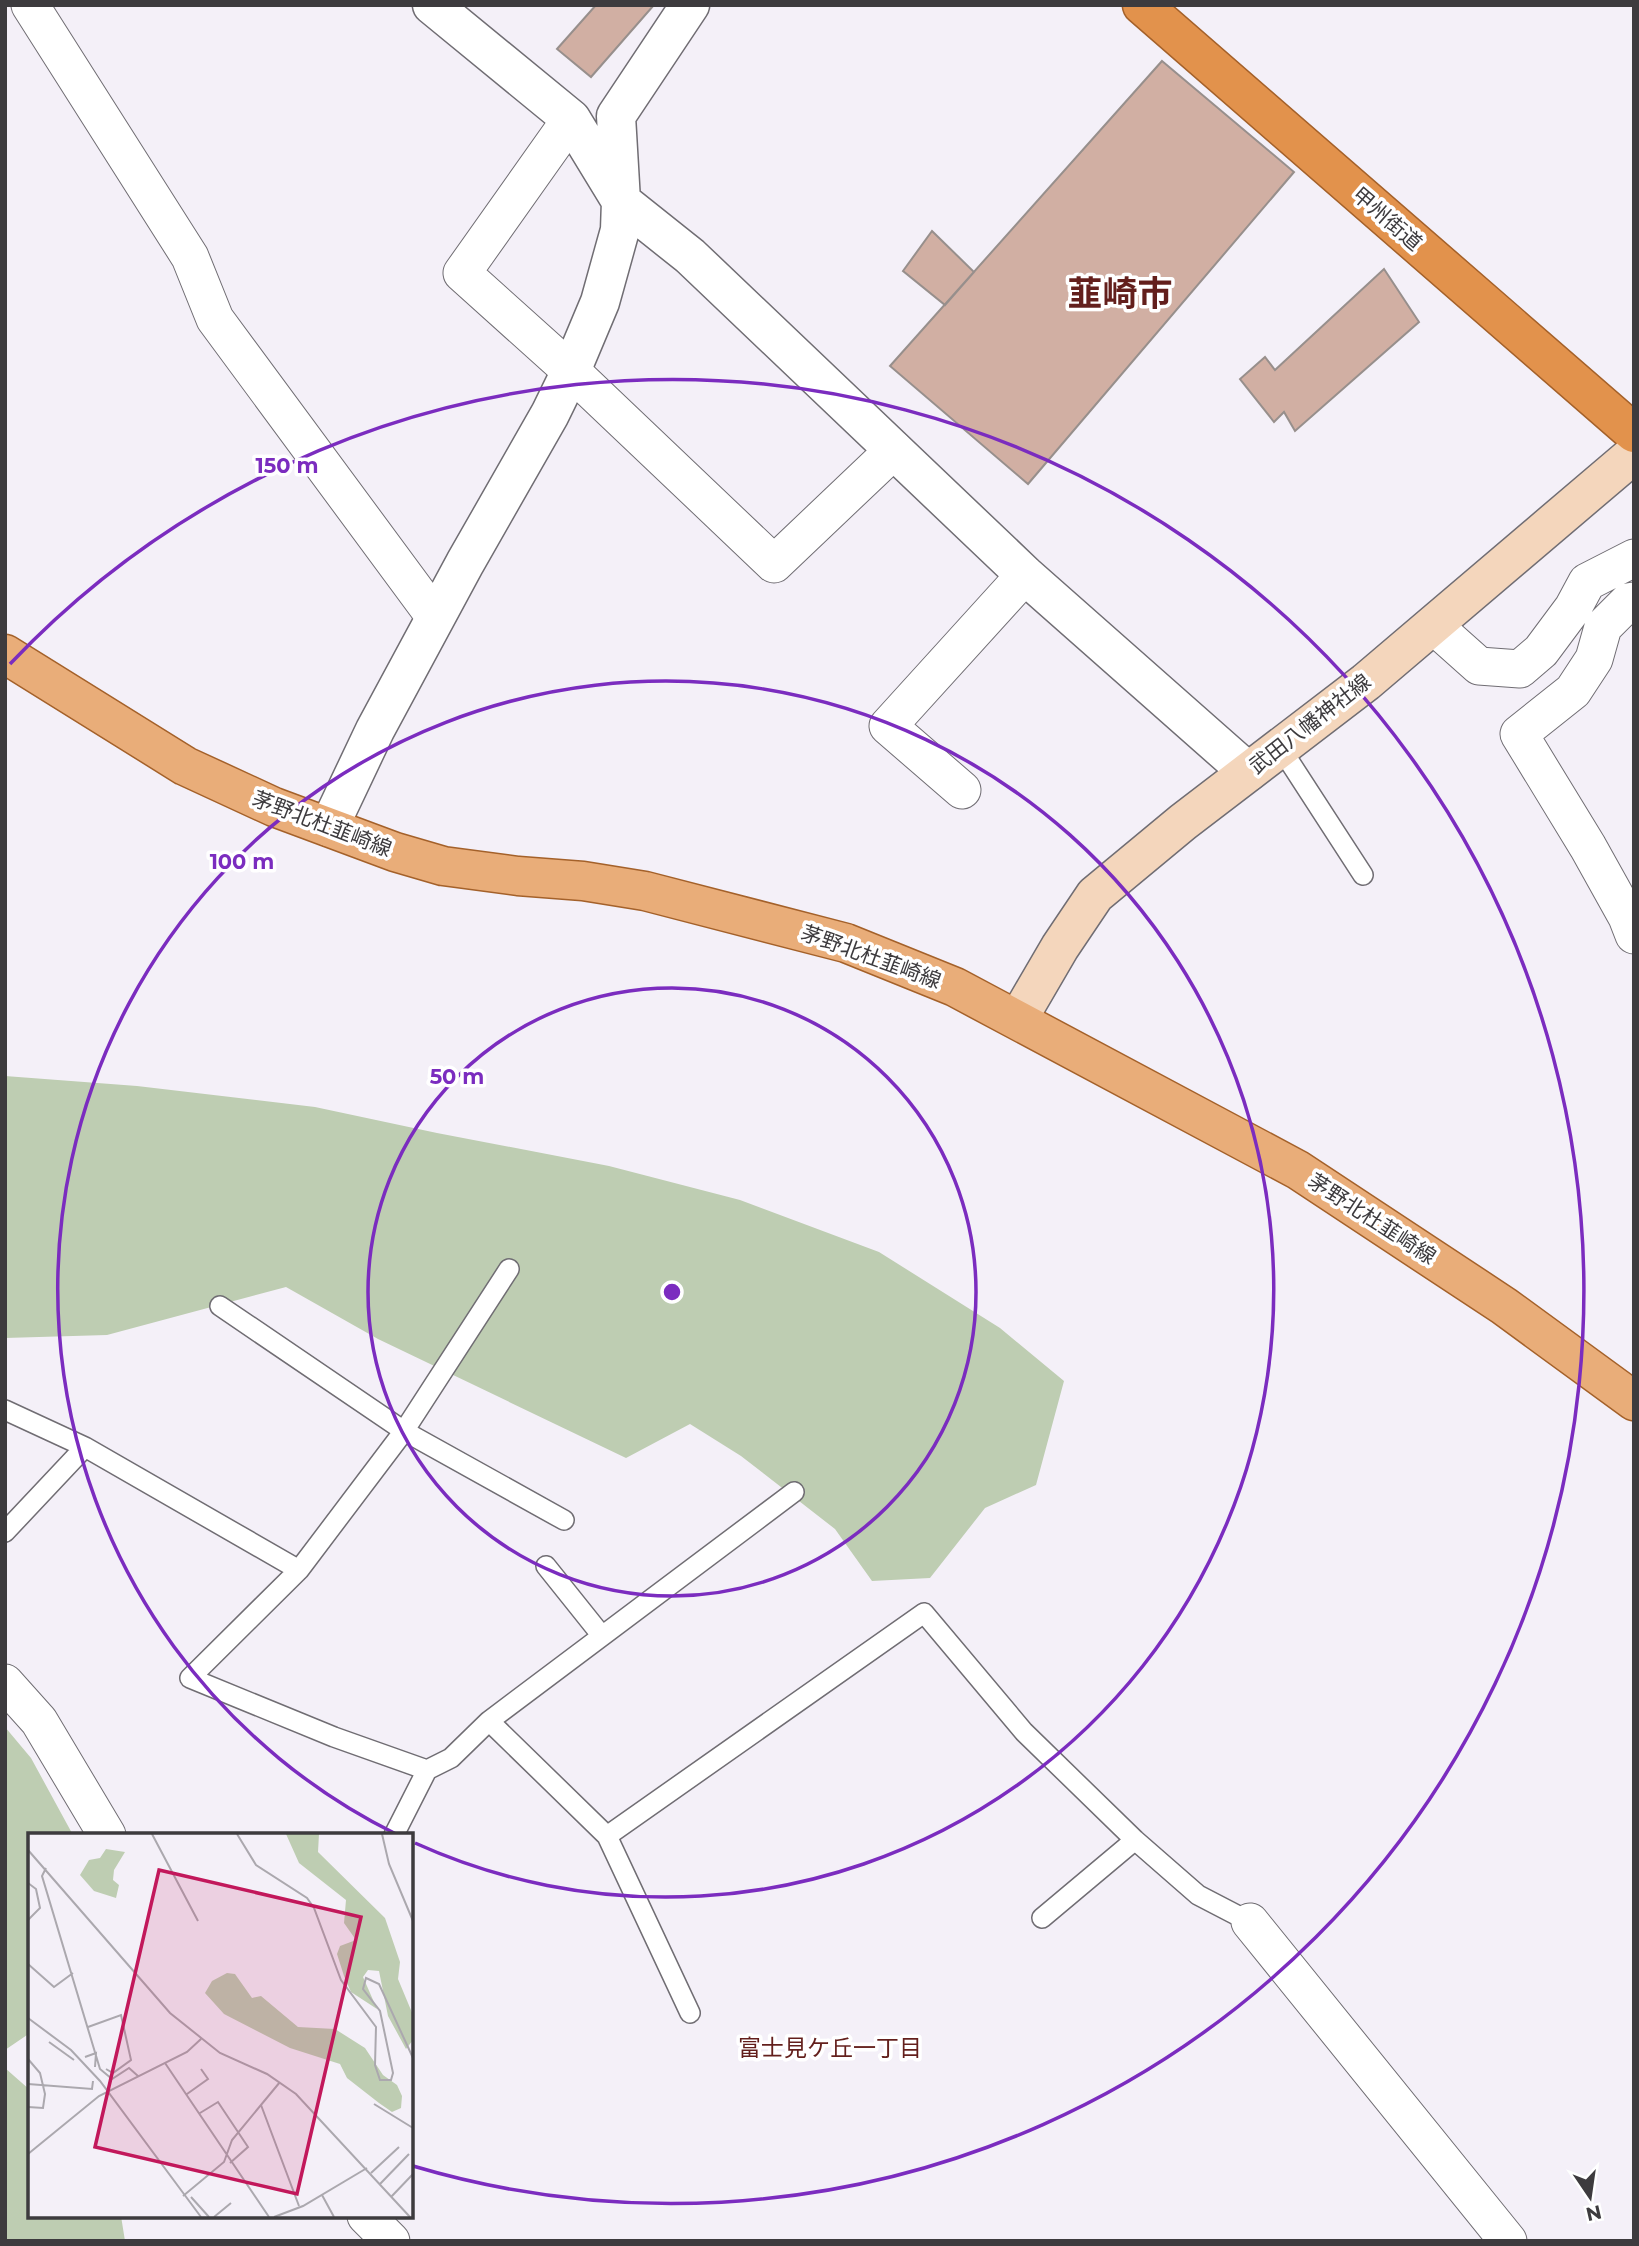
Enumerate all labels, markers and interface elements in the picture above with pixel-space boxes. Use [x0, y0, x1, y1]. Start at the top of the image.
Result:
street label: 甲州街道 [1347, 182, 1427, 256]
district label: 韮崎市 [1067, 272, 1173, 315]
text: 150 m [256, 453, 318, 478]
street label: 武田八幡神社線 [1244, 669, 1375, 779]
street label: 茅野北杜韮崎線 [249, 786, 395, 862]
text: 100 m [210, 849, 274, 874]
street label: 茅野北杜韮崎線 [798, 920, 945, 993]
text: 50 m [430, 1064, 484, 1089]
street label: 茅野北杜韮崎線 [1304, 1168, 1441, 1269]
centre of rings [660, 1280, 684, 1304]
inset map [28, 1833, 413, 2218]
district label: 富士見ケ丘一丁目 [738, 2034, 922, 2062]
north arrow [1555, 2162, 1625, 2232]
text: N [1584, 2200, 1604, 2226]

